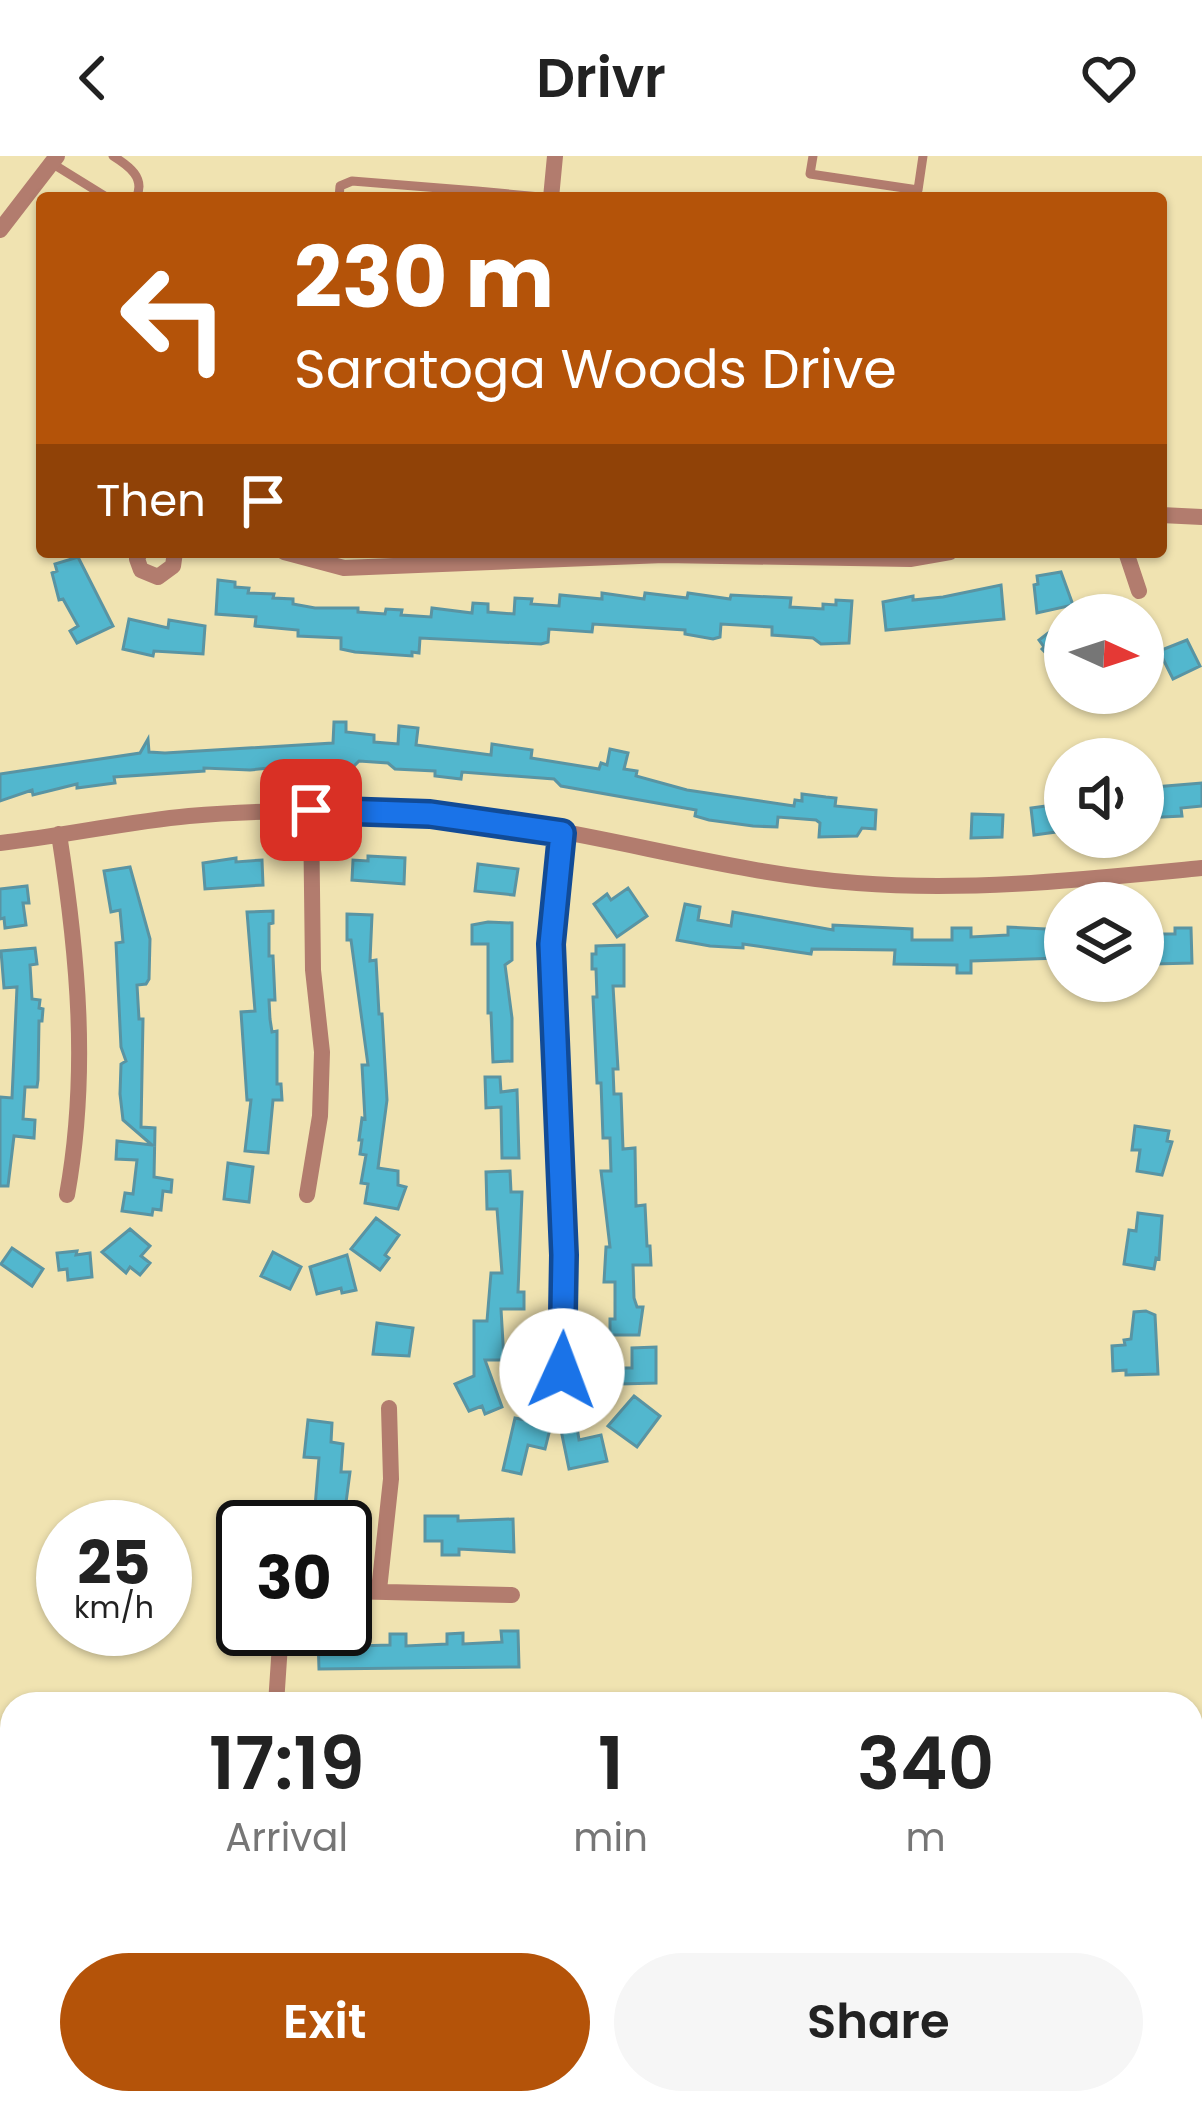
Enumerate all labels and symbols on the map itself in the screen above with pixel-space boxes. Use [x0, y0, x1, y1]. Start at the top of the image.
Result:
north arrow [1044, 594, 1164, 714]
pin [260, 759, 362, 861]
position arrow [499, 1308, 625, 1434]
speed limit sign: 30 [216, 1500, 372, 1656]

